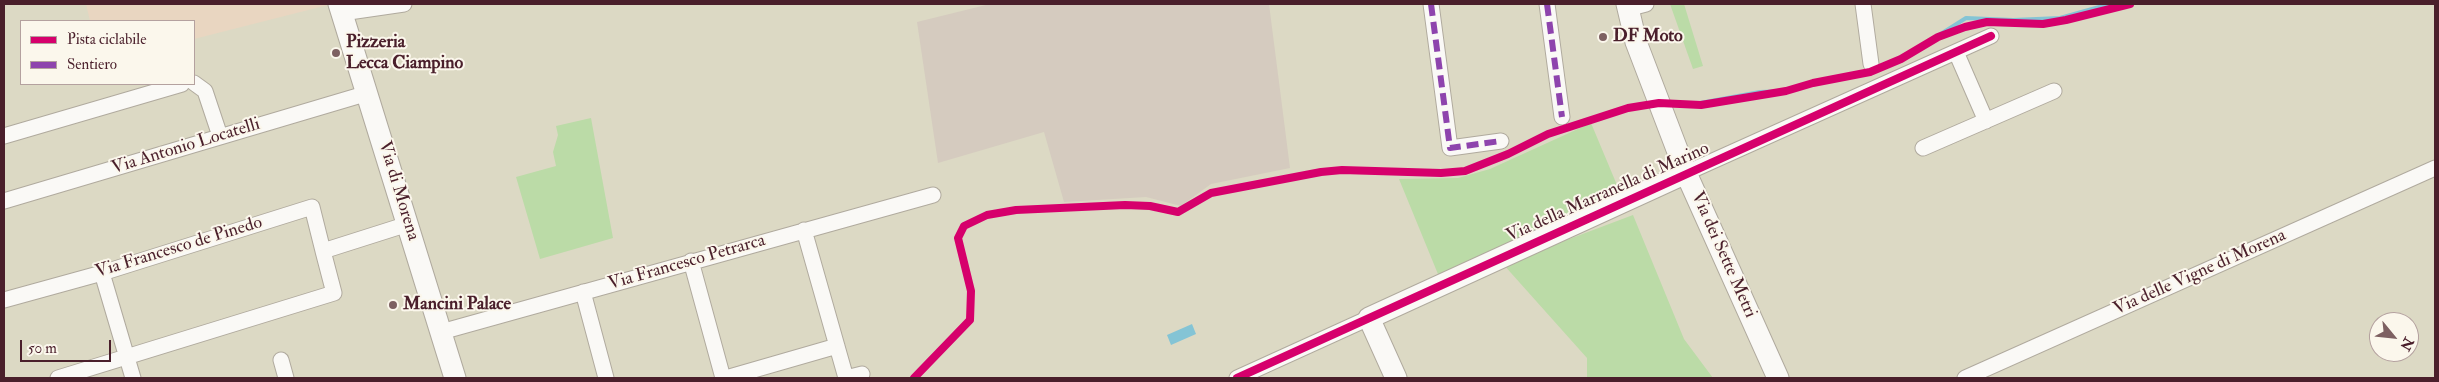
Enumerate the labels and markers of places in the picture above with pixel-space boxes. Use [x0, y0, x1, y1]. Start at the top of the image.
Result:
place label: DF Moto [1613, 26, 1683, 48]
marker: DF Moto [1597, 31, 1609, 43]
place label: Pizzeria Lecca Ciampino [346, 32, 463, 74]
marker: Pizzeria Lecca Ciampino [330, 47, 342, 59]
place label: Mancini Palace [403, 294, 511, 316]
marker: Mancini Palace [387, 299, 399, 311]

